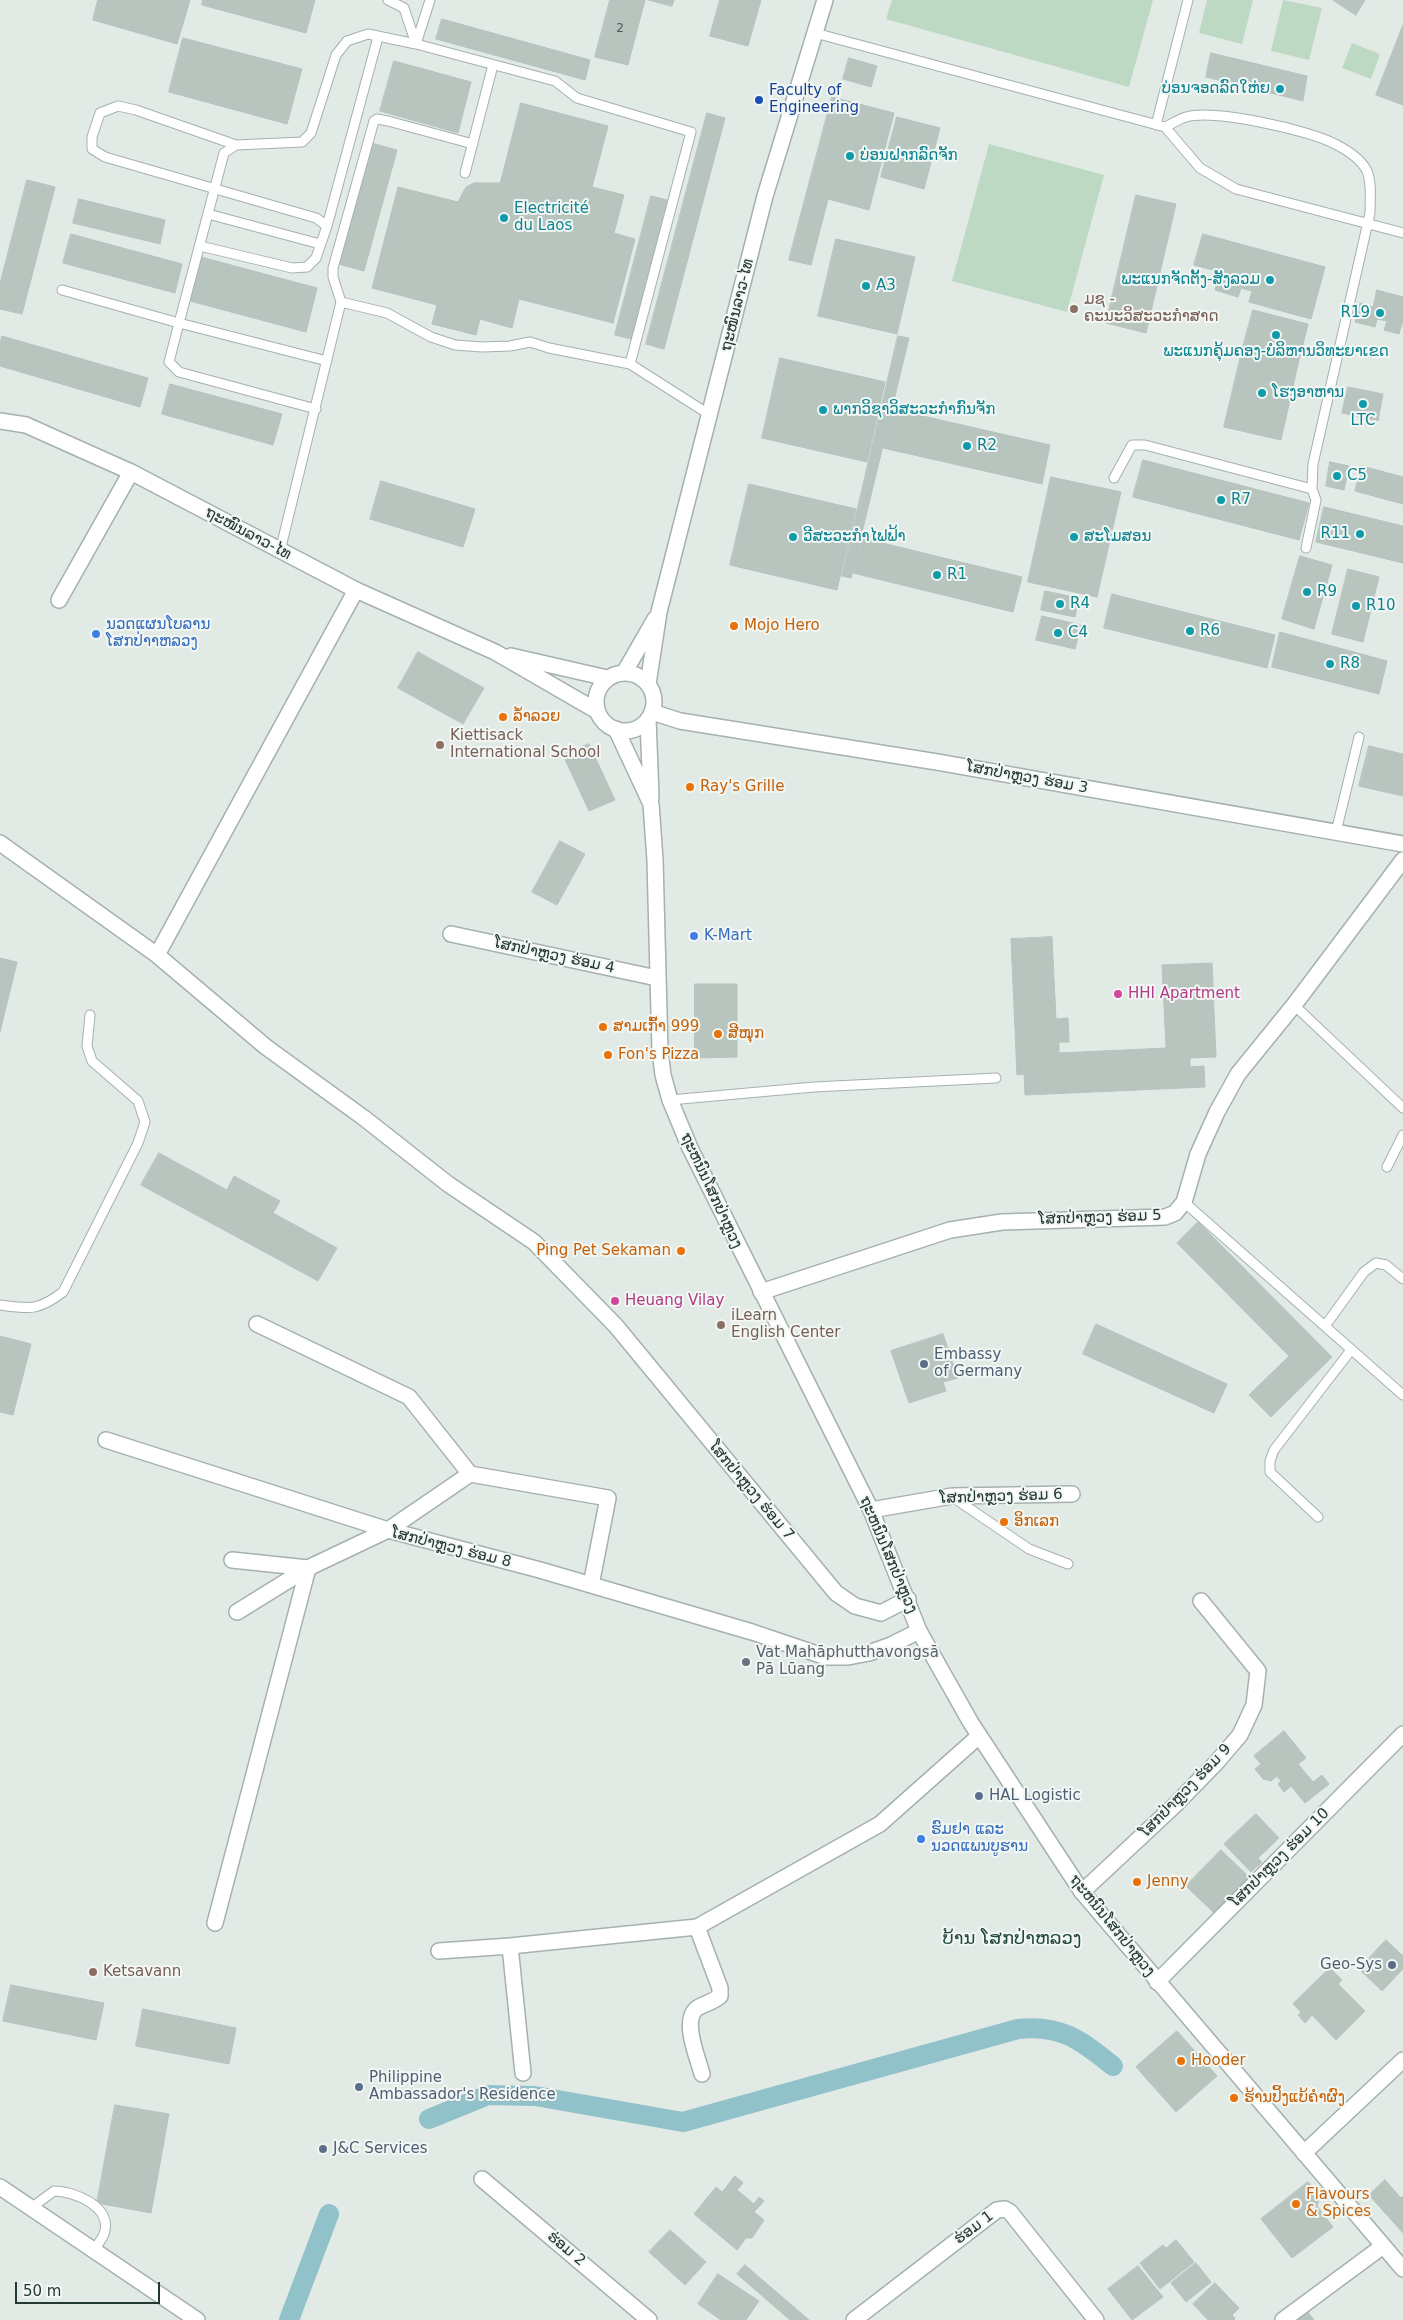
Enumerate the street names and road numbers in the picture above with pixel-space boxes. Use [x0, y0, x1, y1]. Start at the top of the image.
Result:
street label: ຖະໜົນລາວ-ໄທ [718, 257, 758, 353]
street label: ຖະໜົນລາວ-ໄທ [202, 504, 294, 564]
street label: ໂສກປ່າຫຼວງ ຮ່ອມ 3 [965, 758, 1089, 798]
street label: ໂສກປ່າຫຼວງ ຮ່ອມ 4 [492, 934, 616, 978]
street label: ຖະຫນົນໂສກປ່າຫຼວງ [676, 1130, 746, 1252]
street label: ໂສກປ່າຫຼວງ ຮ່ອມ 5 [1038, 1207, 1162, 1229]
street label: ໂສກປ່າຫຼວງ ຮ່ອມ 7 [704, 1438, 798, 1544]
street label: ໂສກປ່າຫຼວງ ຮ່ອມ 6 [939, 1486, 1063, 1508]
street label: ຖະຫນົນໂສກປ່າຫຼວງ [855, 1494, 921, 1616]
street label: ໂສກປ່າຫຼວງ ຮ່ອມ 8 [389, 1524, 513, 1572]
street label: ໂສກປ່າຫຼວງ ຮ່ອມ 9 [1137, 1740, 1235, 1842]
street label: ໂສກປ່າຫຼວງ ຮ່ອມ 10 [1227, 1805, 1333, 1911]
street label: ຖະຫນົນໂສກປ່າຫຼວງ [1066, 1872, 1158, 1980]
street label: ຮ່ອມ 1 [951, 2207, 997, 2249]
street label: ຮ່ອມ 2 [543, 2228, 589, 2270]

